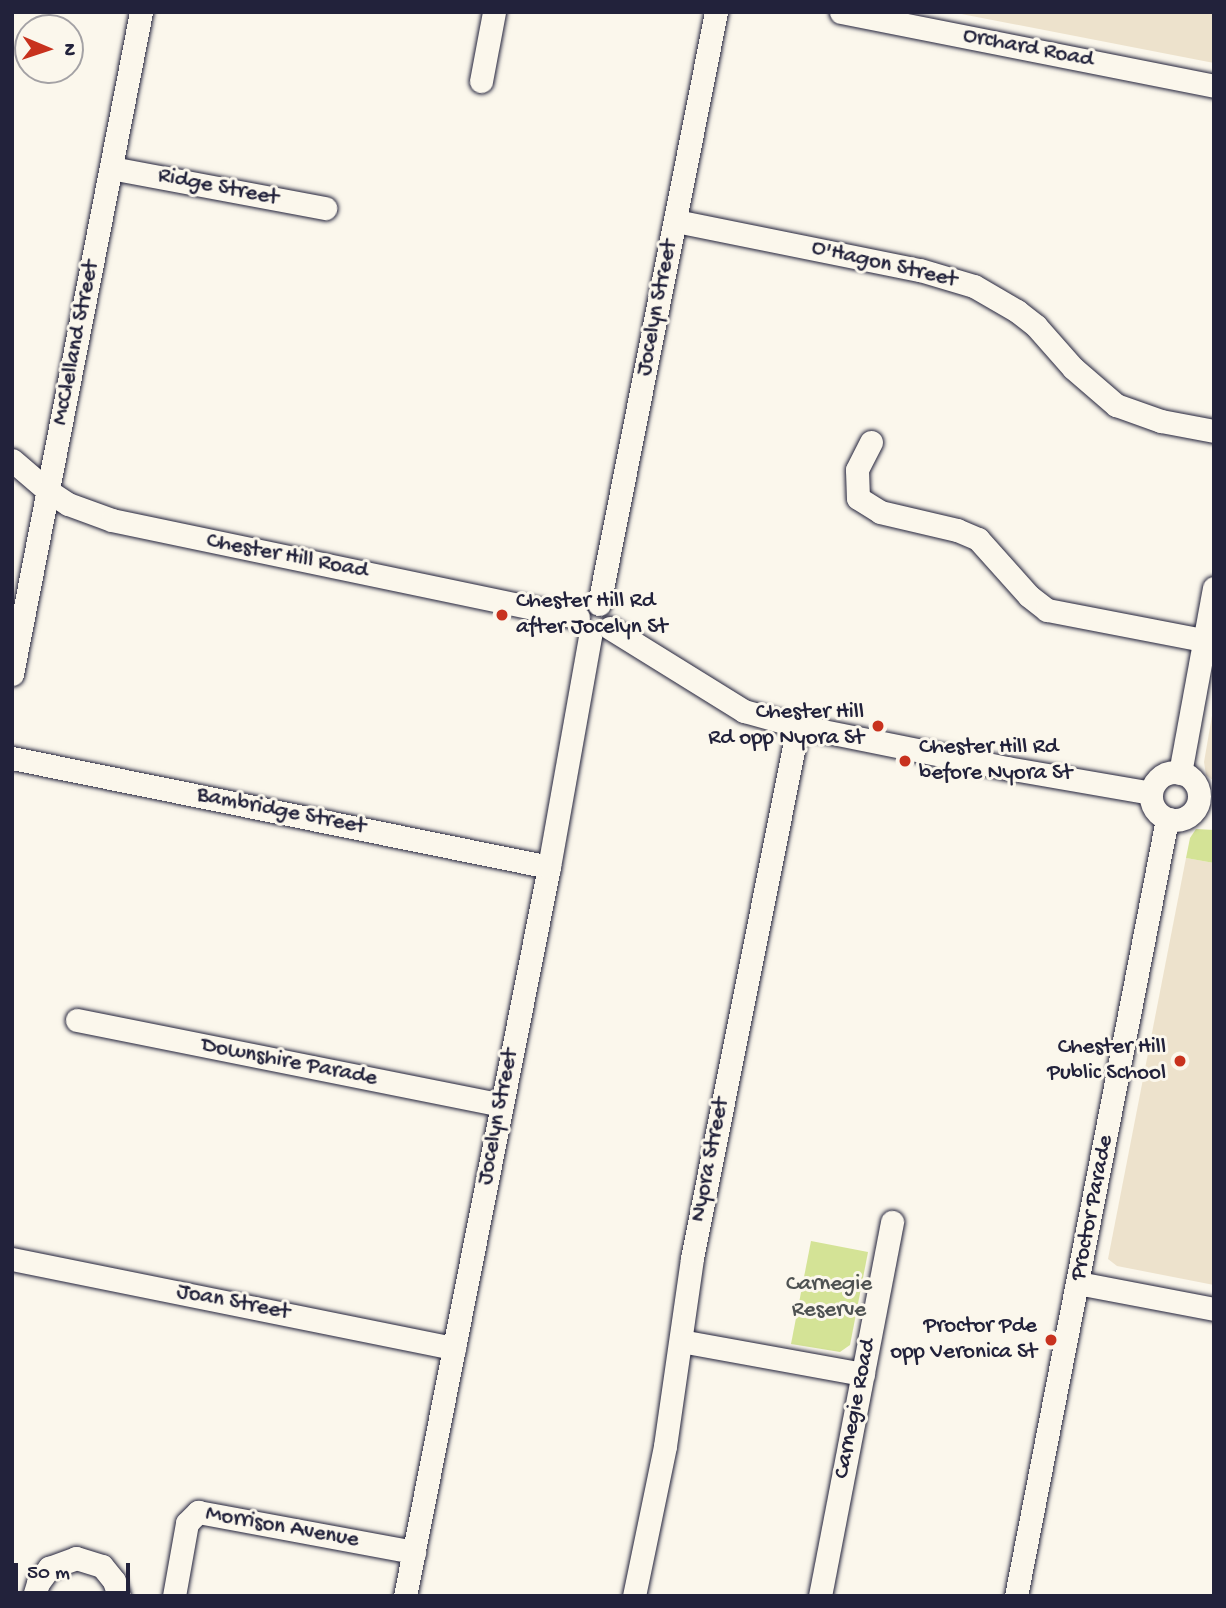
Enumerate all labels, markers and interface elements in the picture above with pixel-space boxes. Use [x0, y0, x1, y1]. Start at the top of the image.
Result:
north arrow [14, 14, 84, 84]
street label: Orchard Road [960, 23, 1096, 75]
text: N [57, 43, 80, 56]
street label: Ridge Street [155, 163, 281, 213]
street label: O'Hagon Street [809, 235, 959, 295]
street label: Jocelyn Street [631, 238, 685, 378]
street label: McClelland Street [47, 258, 107, 428]
street label: Chester Hill Road [204, 528, 370, 586]
place label: Chester Hill Rd after Jocelyn St [516, 588, 667, 642]
marker: Chester Hill Rd after Jocelyn St [494, 607, 510, 623]
place label: Chester Hill Rd opp Nyora St [708, 699, 864, 753]
marker: Chester Hill Rd opp Nyora St [870, 718, 886, 734]
place label: Chester Hill Rd before Nyora St [919, 734, 1072, 788]
marker: Chester Hill Rd before Nyora St [897, 753, 913, 769]
street label: Bambridge Street [194, 782, 368, 842]
street label: Downshire Parade [199, 1032, 379, 1094]
place label: Chester Hill Public School [1047, 1034, 1166, 1088]
street label: Jocelyn Street [472, 1047, 526, 1187]
marker: Chester Hill Public School [1172, 1053, 1188, 1069]
street label: Nyora Street [685, 1096, 737, 1224]
street label: Proctor Parade [1065, 1133, 1121, 1283]
park label: Carnegie Reserve [786, 1271, 872, 1325]
street label: Joan Street [174, 1279, 292, 1327]
place label: Proctor Pde opp Veronica St [890, 1313, 1037, 1367]
marker: Proctor Pde opp Veronica St [1043, 1332, 1059, 1348]
street label: Carnegie Road [829, 1337, 883, 1481]
street label: Morrison Avenue [203, 1501, 361, 1555]
scale bar [18, 1548, 133, 1592]
text: 50 m [27, 1562, 70, 1587]

